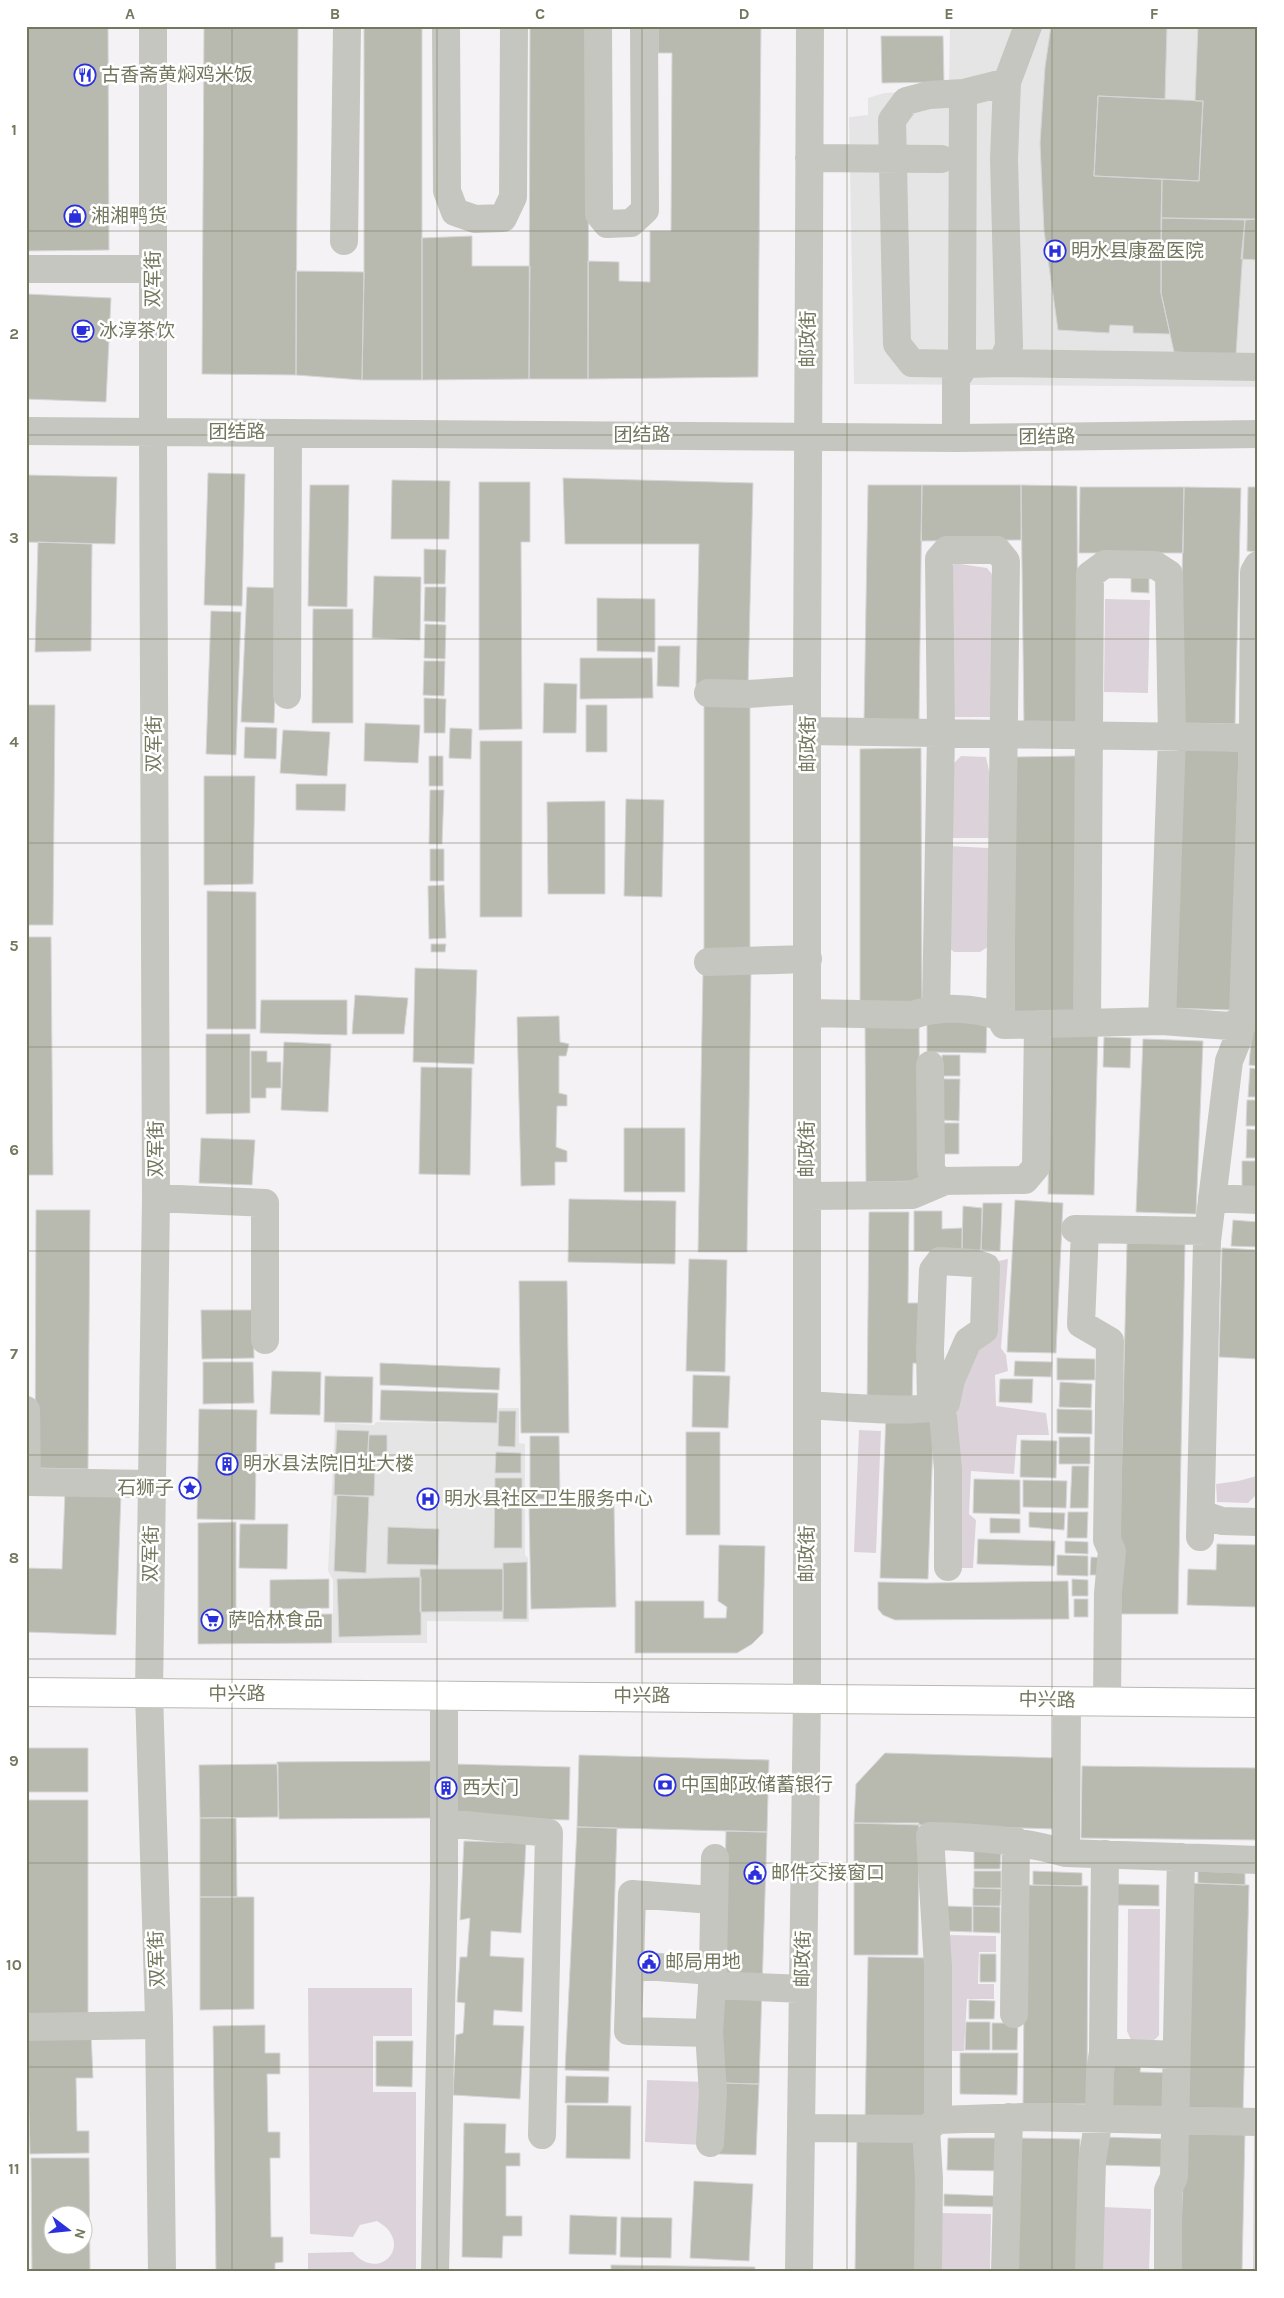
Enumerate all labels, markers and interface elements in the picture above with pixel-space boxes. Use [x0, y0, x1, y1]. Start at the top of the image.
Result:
text: A [125, 4, 135, 23]
text: B [330, 4, 340, 23]
text: C [535, 4, 545, 23]
text: D [739, 4, 750, 23]
text: E [944, 4, 954, 23]
text: F [1150, 4, 1159, 23]
restaurant icon: 古香斋黄焖鸡米饭 [73, 63, 97, 87]
place label: 古香斋黄焖鸡米饭 [101, 64, 253, 86]
text: 1 [11, 120, 17, 139]
shop icon: 湘湘鸭货 [63, 204, 87, 228]
place label: 湘湘鸭货 [91, 205, 167, 227]
hospital icon: 明水县康盈医院 [1043, 239, 1067, 263]
place label: 明水县康盈医院 [1071, 240, 1204, 262]
street label: 双军街 [142, 250, 164, 308]
street label: 邮政街 [797, 310, 819, 368]
cafe icon: 冰淳茶饮 [71, 319, 95, 343]
place label: 冰淳茶饮 [99, 320, 175, 342]
text: 2 [9, 324, 19, 343]
street label: 团结路 [208, 421, 266, 443]
street label: 团结路 [613, 424, 671, 446]
street label: 团结路 [1018, 426, 1076, 448]
text: 3 [9, 528, 19, 547]
street label: 双军街 [143, 715, 165, 773]
street label: 邮政街 [797, 715, 819, 773]
text: 4 [9, 732, 19, 751]
text: 5 [9, 936, 19, 955]
street label: 双军街 [145, 1120, 167, 1178]
street label: 邮政街 [796, 1120, 818, 1178]
text: 6 [9, 1140, 19, 1159]
text: 7 [10, 1344, 18, 1363]
building icon: 明水县法院旧址大楼 [215, 1452, 239, 1476]
place label: 明水县法院旧址大楼 [243, 1453, 414, 1475]
place icon: 石狮子 [178, 1476, 202, 1500]
place label: 石狮子 [117, 1477, 174, 1499]
hospital icon: 明水县社区卫生服务中心 [416, 1487, 440, 1511]
place label: 明水县社区卫生服务中心 [444, 1488, 653, 1510]
street label: 双军街 [140, 1525, 162, 1583]
street label: 邮政街 [796, 1525, 818, 1583]
text: 8 [9, 1548, 19, 1567]
supermarket icon: 萨哈林食品 [200, 1608, 224, 1632]
place label: 萨哈林食品 [228, 1609, 323, 1631]
street label: 中兴路 [208, 1683, 266, 1705]
street label: 中兴路 [613, 1685, 671, 1707]
street label: 中兴路 [1018, 1689, 1076, 1711]
text: 9 [9, 1751, 19, 1770]
bank icon: 中国邮政储蓄银行 [653, 1773, 677, 1797]
place label: 中国邮政储蓄银行 [681, 1774, 833, 1796]
building icon: 西大门 [434, 1776, 458, 1800]
place label: 西大门 [462, 1777, 519, 1799]
public building icon: 邮件交接窗口 [743, 1861, 767, 1885]
place label: 邮件交接窗口 [771, 1862, 885, 1884]
street label: 双军街 [145, 1930, 169, 1988]
street label: 邮政街 [792, 1930, 814, 1988]
public building icon: 邮局用地 [637, 1950, 661, 1974]
place label: 邮局用地 [665, 1951, 741, 1973]
text: 10 [6, 1955, 22, 1974]
text: 11 [8, 2159, 20, 2178]
north arrow [42, 2206, 92, 2256]
text: N [70, 2226, 90, 2241]

